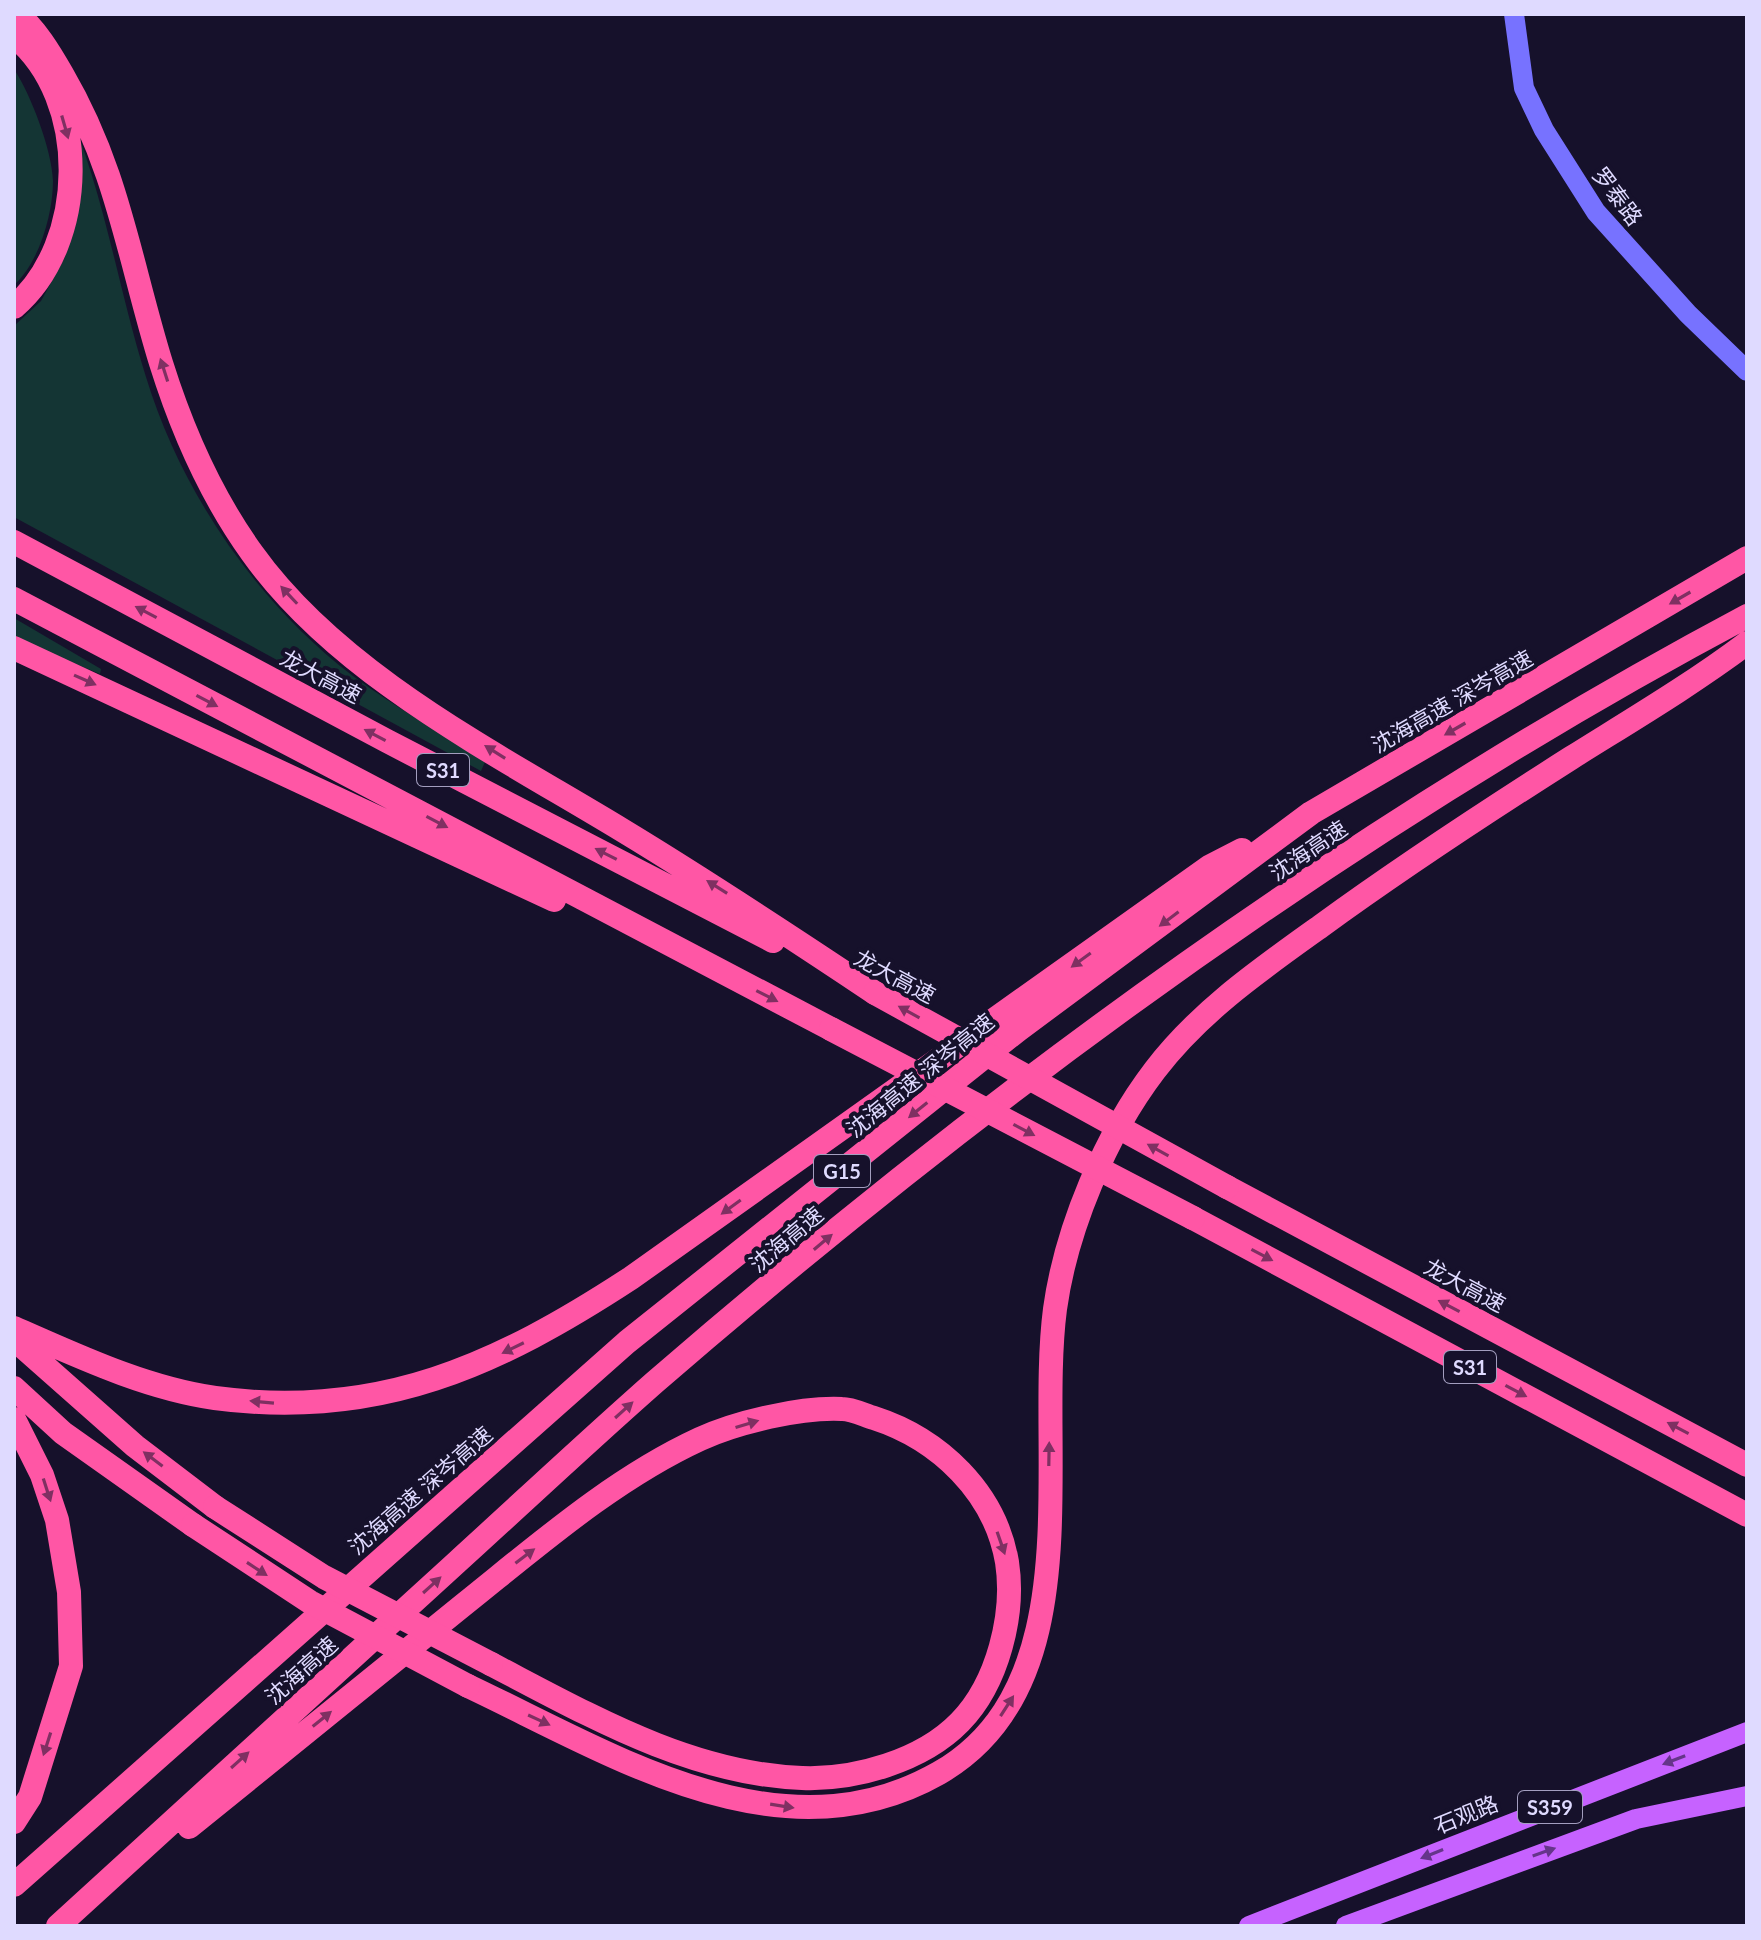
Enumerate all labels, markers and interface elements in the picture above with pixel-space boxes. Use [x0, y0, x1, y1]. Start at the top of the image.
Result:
one-way arrow [59, 116, 72, 140]
street label: 罗泰路 [1587, 162, 1649, 230]
one-way arrow [157, 358, 169, 382]
one-way arrow [280, 586, 298, 605]
one-way arrow [1669, 591, 1691, 605]
one-way arrow [135, 606, 157, 620]
street label: 龙大高速 [276, 643, 366, 709]
street label: 沈海高速 深岑高速 [1367, 644, 1537, 758]
one-way arrow [74, 673, 97, 686]
one-way arrow [195, 694, 218, 707]
one-way arrow [1444, 722, 1466, 736]
one-way arrow [364, 728, 387, 742]
one-way arrow [484, 745, 506, 759]
road number: S31 [417, 754, 469, 786]
street label: 沈海高速 [1264, 814, 1352, 886]
one-way arrow [425, 816, 448, 829]
one-way arrow [595, 848, 618, 861]
one-way arrow [706, 881, 728, 895]
one-way arrow [1159, 910, 1179, 926]
street label: 龙大高速 [850, 943, 940, 1009]
one-way arrow [1070, 952, 1091, 968]
one-way arrow [756, 989, 779, 1002]
one-way arrow [897, 1005, 920, 1019]
street label: 沈海高速 深岑高速 [841, 1007, 999, 1143]
one-way arrow [908, 1102, 928, 1118]
one-way arrow [1013, 1124, 1036, 1137]
one-way arrow [1147, 1143, 1170, 1157]
road number: G15 [814, 1155, 870, 1187]
one-way arrow [720, 1198, 741, 1214]
street label: 沈海高速 [744, 1200, 828, 1278]
one-way arrow [812, 1234, 832, 1251]
one-way arrow [1250, 1249, 1273, 1262]
street label: 龙大高速 [1420, 1252, 1510, 1318]
one-way arrow [1437, 1299, 1460, 1312]
one-way arrow [502, 1341, 525, 1355]
road number: S31 [1444, 1351, 1496, 1383]
one-way arrow [1504, 1385, 1527, 1398]
one-way arrow [249, 1395, 274, 1408]
one-way arrow [614, 1402, 633, 1420]
one-way arrow [735, 1417, 759, 1430]
street label: 沈海高速 深岑高速 [343, 1420, 497, 1560]
one-way arrow [1667, 1422, 1690, 1435]
one-way arrow [1043, 1441, 1055, 1466]
one-way arrow [143, 1452, 163, 1468]
one-way arrow [41, 1478, 53, 1502]
one-way arrow [995, 1531, 1007, 1555]
one-way arrow [514, 1548, 536, 1564]
one-way arrow [246, 1562, 268, 1576]
one-way arrow [422, 1577, 441, 1595]
street label: 沈海高速 [259, 1631, 343, 1709]
one-way arrow [999, 1696, 1014, 1717]
one-way arrow [312, 1711, 332, 1728]
one-way arrow [527, 1713, 550, 1727]
one-way arrow [41, 1732, 53, 1756]
one-way arrow [230, 1752, 249, 1770]
one-way arrow [1662, 1754, 1686, 1767]
street label: 石观路 [1430, 1789, 1502, 1839]
road number: S359 [1518, 1791, 1582, 1823]
one-way arrow [770, 1800, 795, 1813]
one-way arrow [1533, 1845, 1557, 1857]
one-way arrow [1420, 1847, 1444, 1860]

